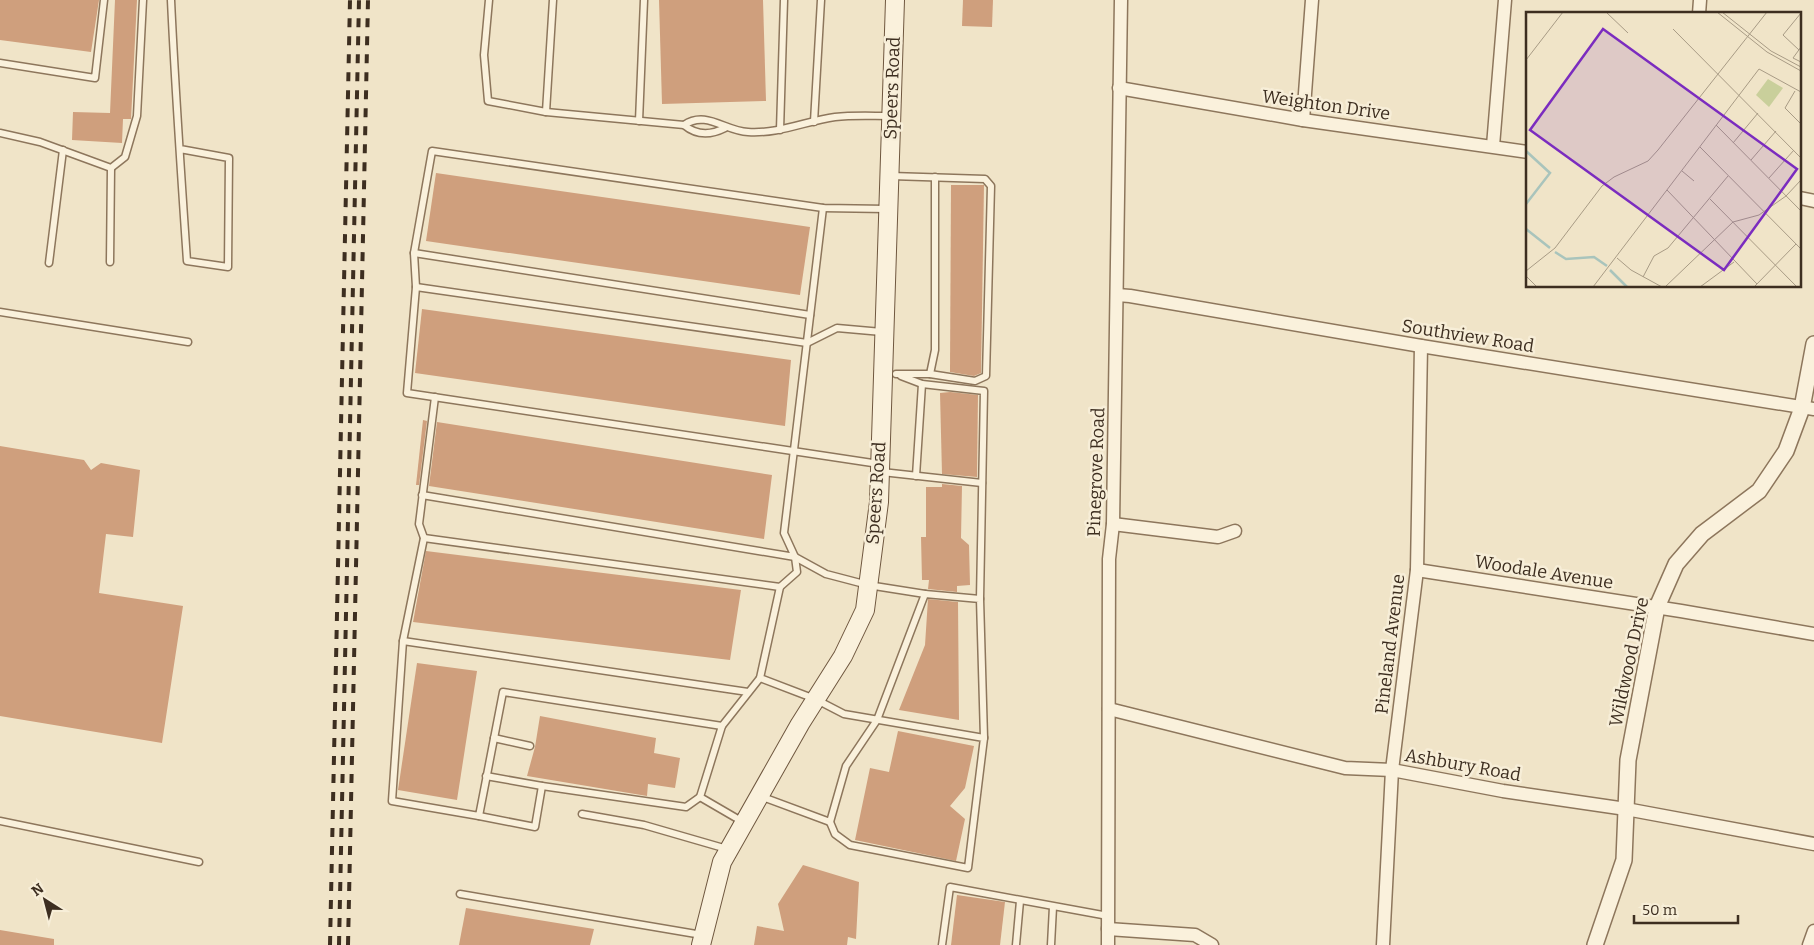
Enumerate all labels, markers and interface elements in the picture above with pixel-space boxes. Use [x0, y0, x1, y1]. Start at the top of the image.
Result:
inset map [1526, 12, 1802, 288]
street label: Speers Road [879, 36, 905, 140]
street label: Weighton Drive [1260, 85, 1392, 125]
street label: Southview Road [1400, 315, 1536, 357]
street label: Pinegrove Road [1083, 407, 1109, 537]
street label: Speers Road [861, 441, 891, 545]
street label: Woodale Avenue [1473, 550, 1615, 594]
street label: Pineland Avenue [1370, 573, 1410, 715]
street label: Wildwood Drive [1605, 595, 1653, 729]
street label: Ashbury Road [1403, 744, 1523, 786]
north arrow [20, 875, 70, 925]
text: N [28, 880, 47, 900]
scale bar [1634, 892, 1738, 924]
text: 50 m [1642, 901, 1678, 919]

